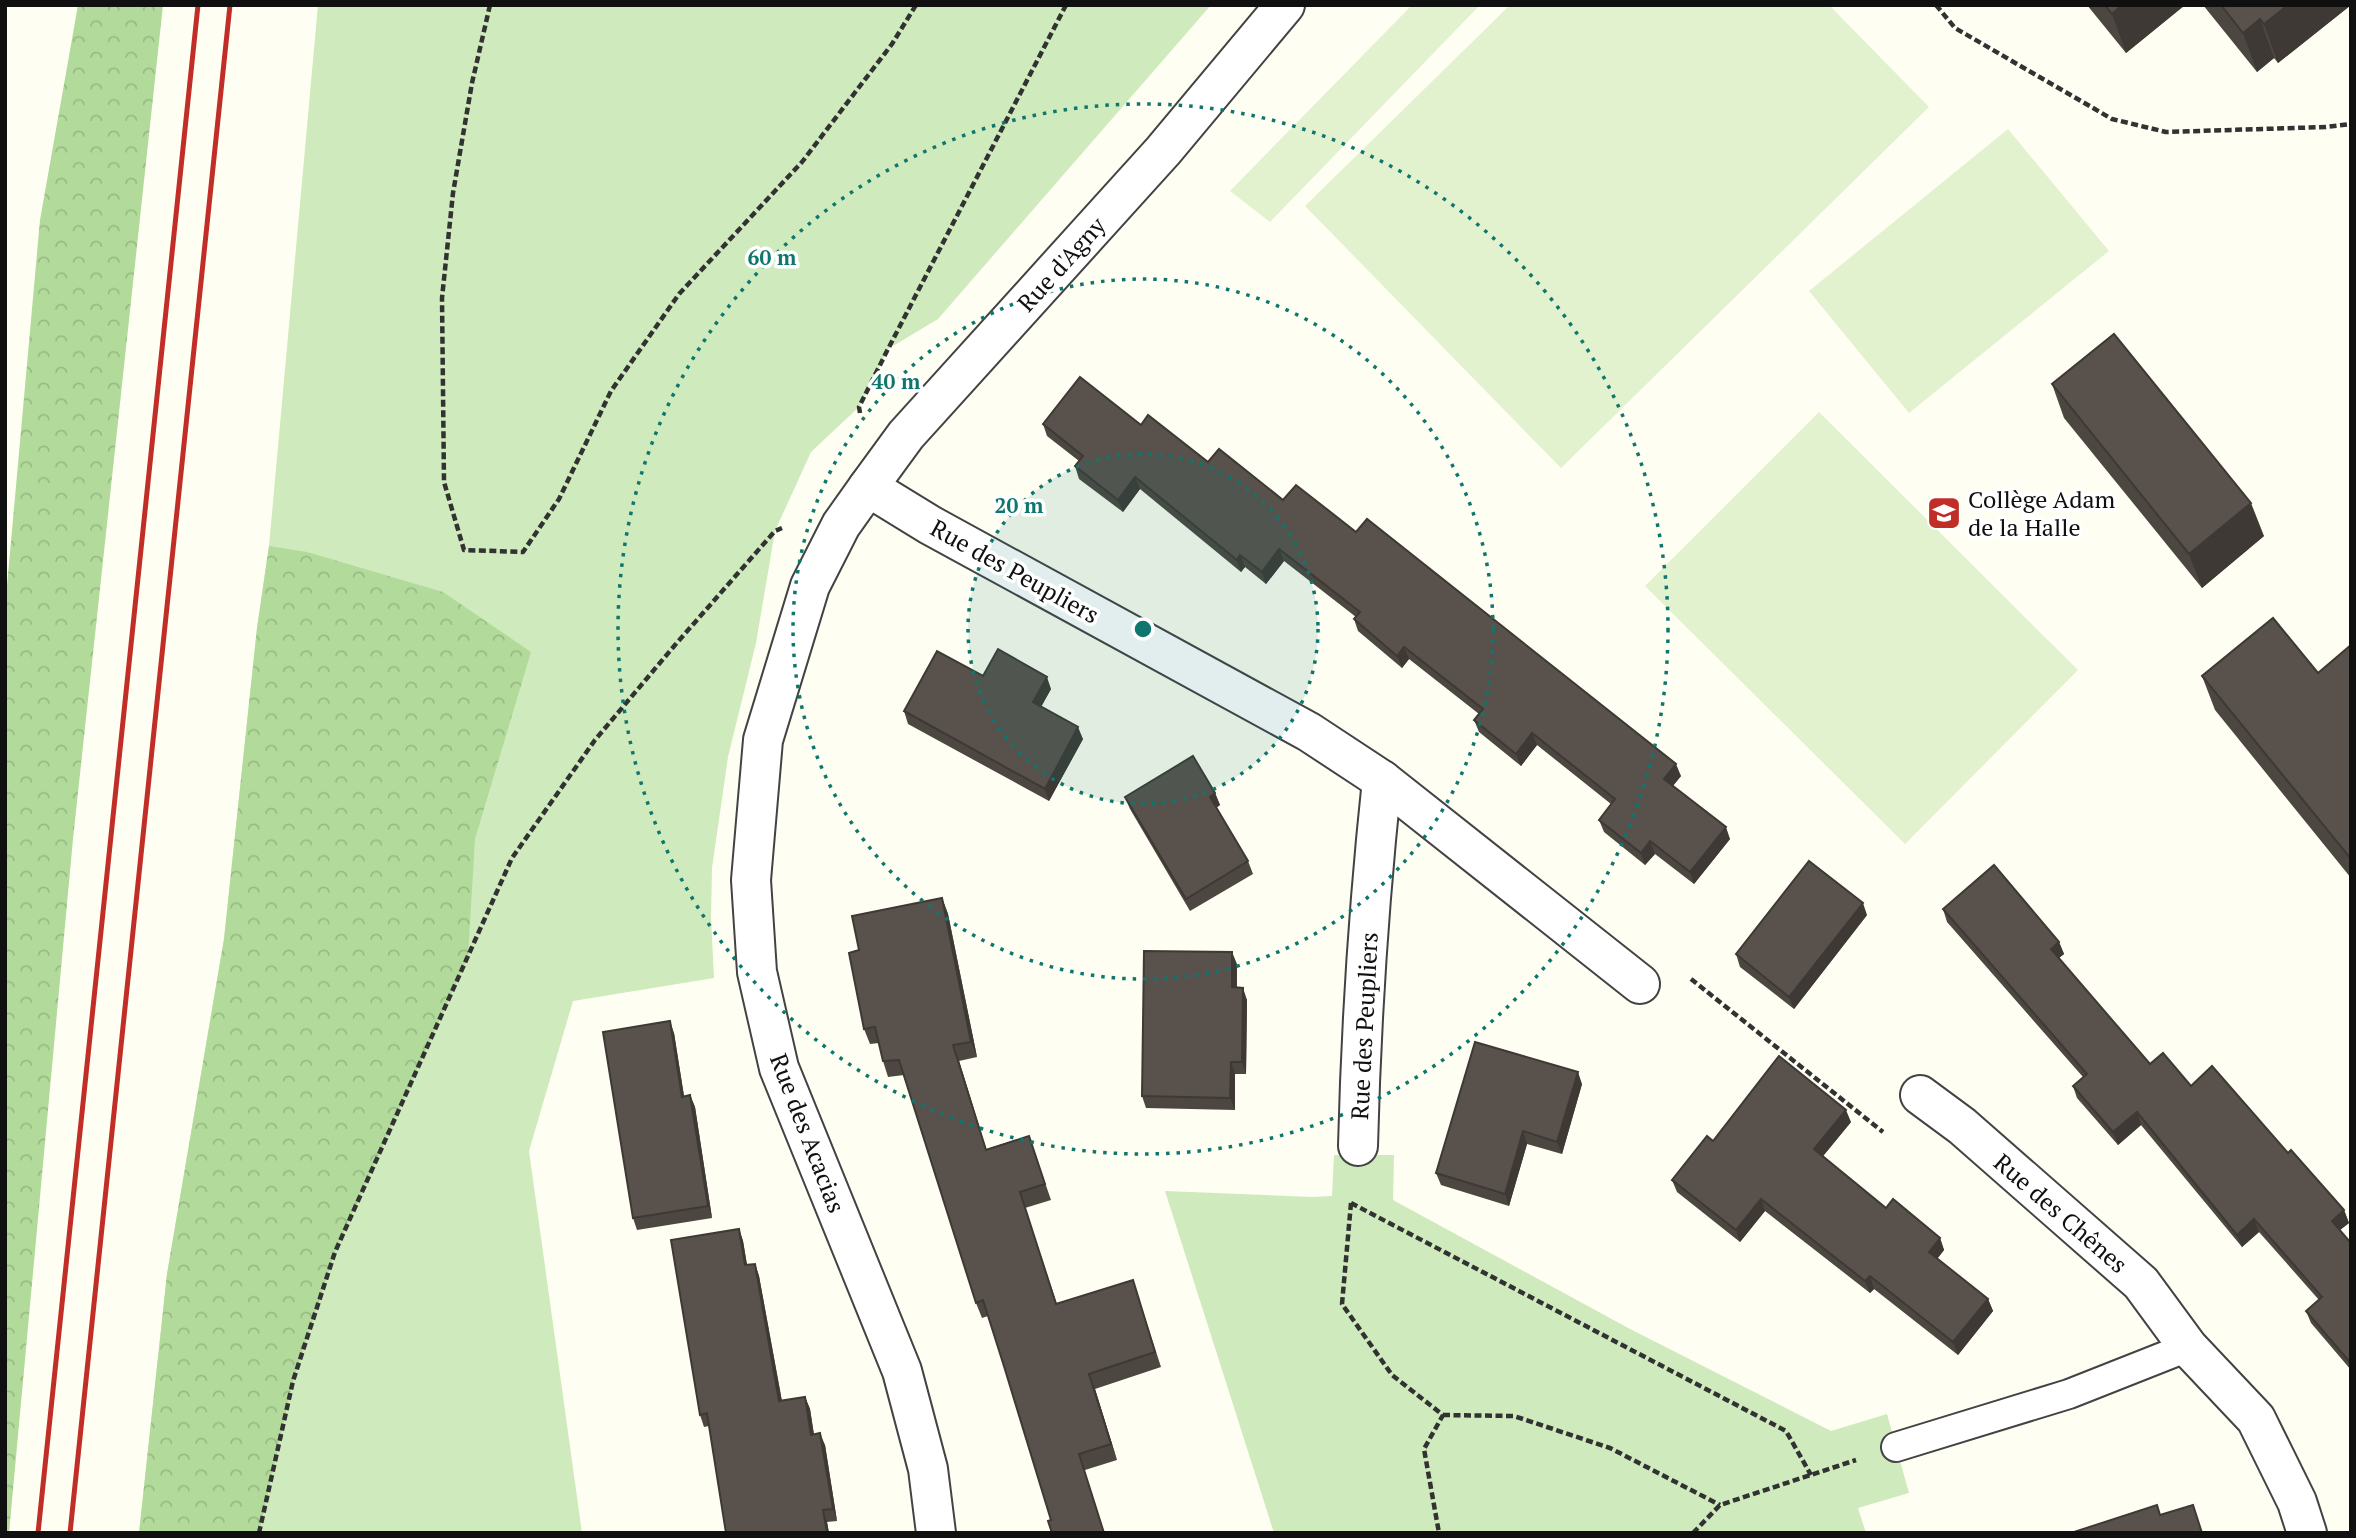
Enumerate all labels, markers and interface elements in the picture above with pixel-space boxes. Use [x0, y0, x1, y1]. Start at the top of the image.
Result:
street label: Rue d'Agny [1010, 209, 1113, 318]
text: 60 m [748, 243, 797, 271]
text: 40 m [872, 367, 921, 395]
place label: Collège Adam de la Halle [1968, 483, 2116, 543]
text: 20 m [995, 491, 1044, 519]
school or university icon: Collège Adam de la Halle [1925, 494, 1963, 532]
street label: Rue des Peupliers [925, 511, 1105, 631]
centre of rings [1131, 617, 1155, 641]
street label: Rue des Peupliers [1343, 931, 1385, 1121]
street label: Rue des Acacias [763, 1049, 853, 1217]
street label: Rue des Chênes [1988, 1146, 2134, 1280]

